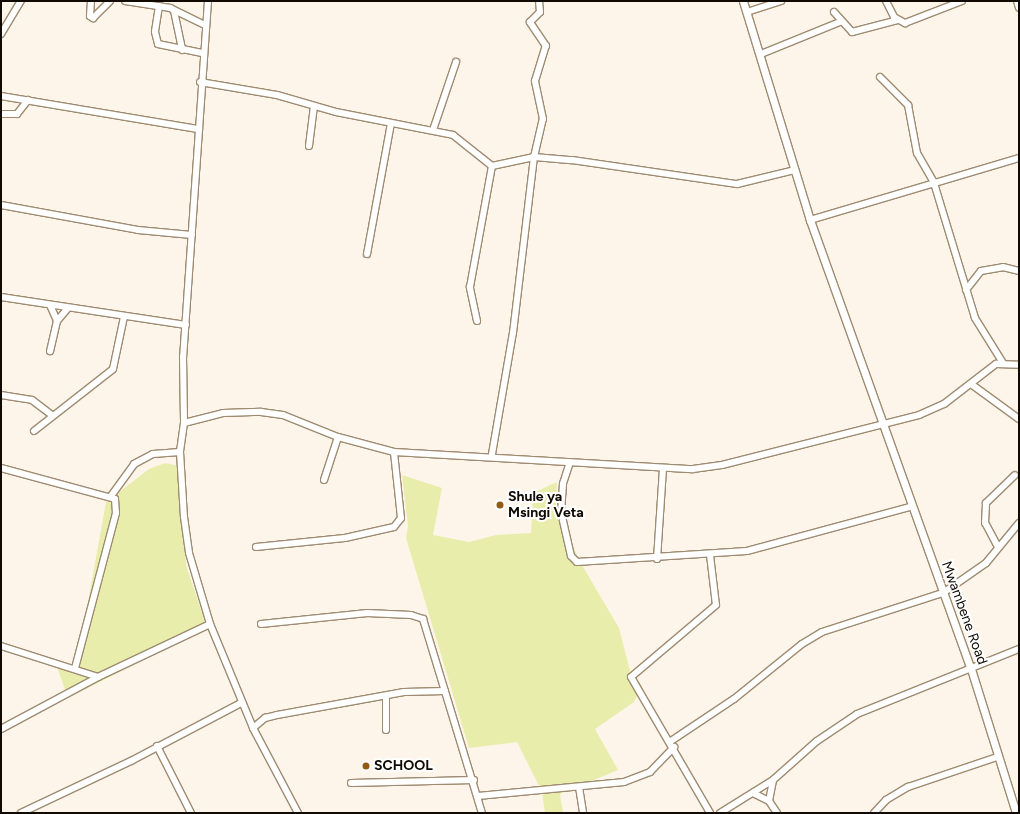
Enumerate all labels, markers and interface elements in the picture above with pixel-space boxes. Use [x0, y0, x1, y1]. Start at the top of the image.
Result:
place label: Shule ya Msingi Veta [508, 489, 584, 522]
marker: Shule ya Msingi Veta [495, 500, 505, 510]
street label: Mwambene Road [938, 559, 990, 667]
place label: SCHOOL [374, 758, 433, 774]
marker: SCHOOL [361, 761, 371, 771]

